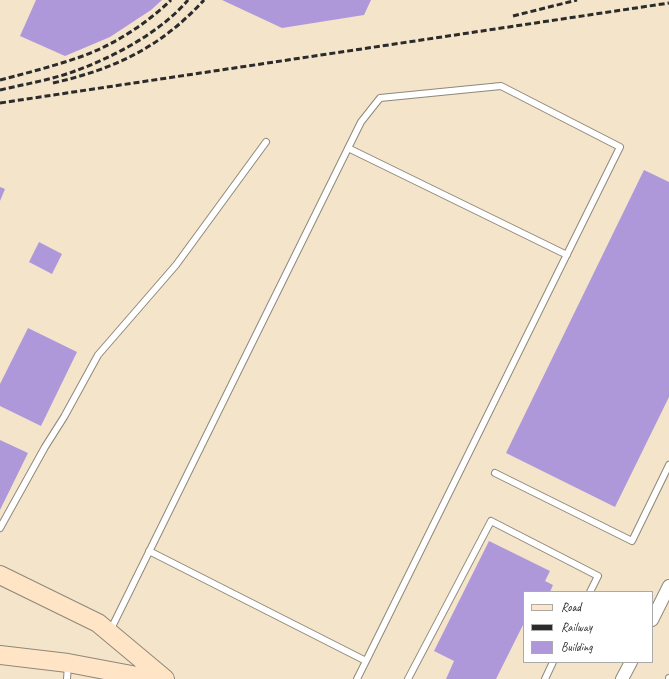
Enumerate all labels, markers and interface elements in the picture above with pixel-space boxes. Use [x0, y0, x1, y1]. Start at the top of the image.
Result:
legend [523, 591, 653, 663]
text: Road [561, 599, 581, 615]
text: Railway [561, 619, 592, 635]
text: Building [561, 639, 593, 655]

